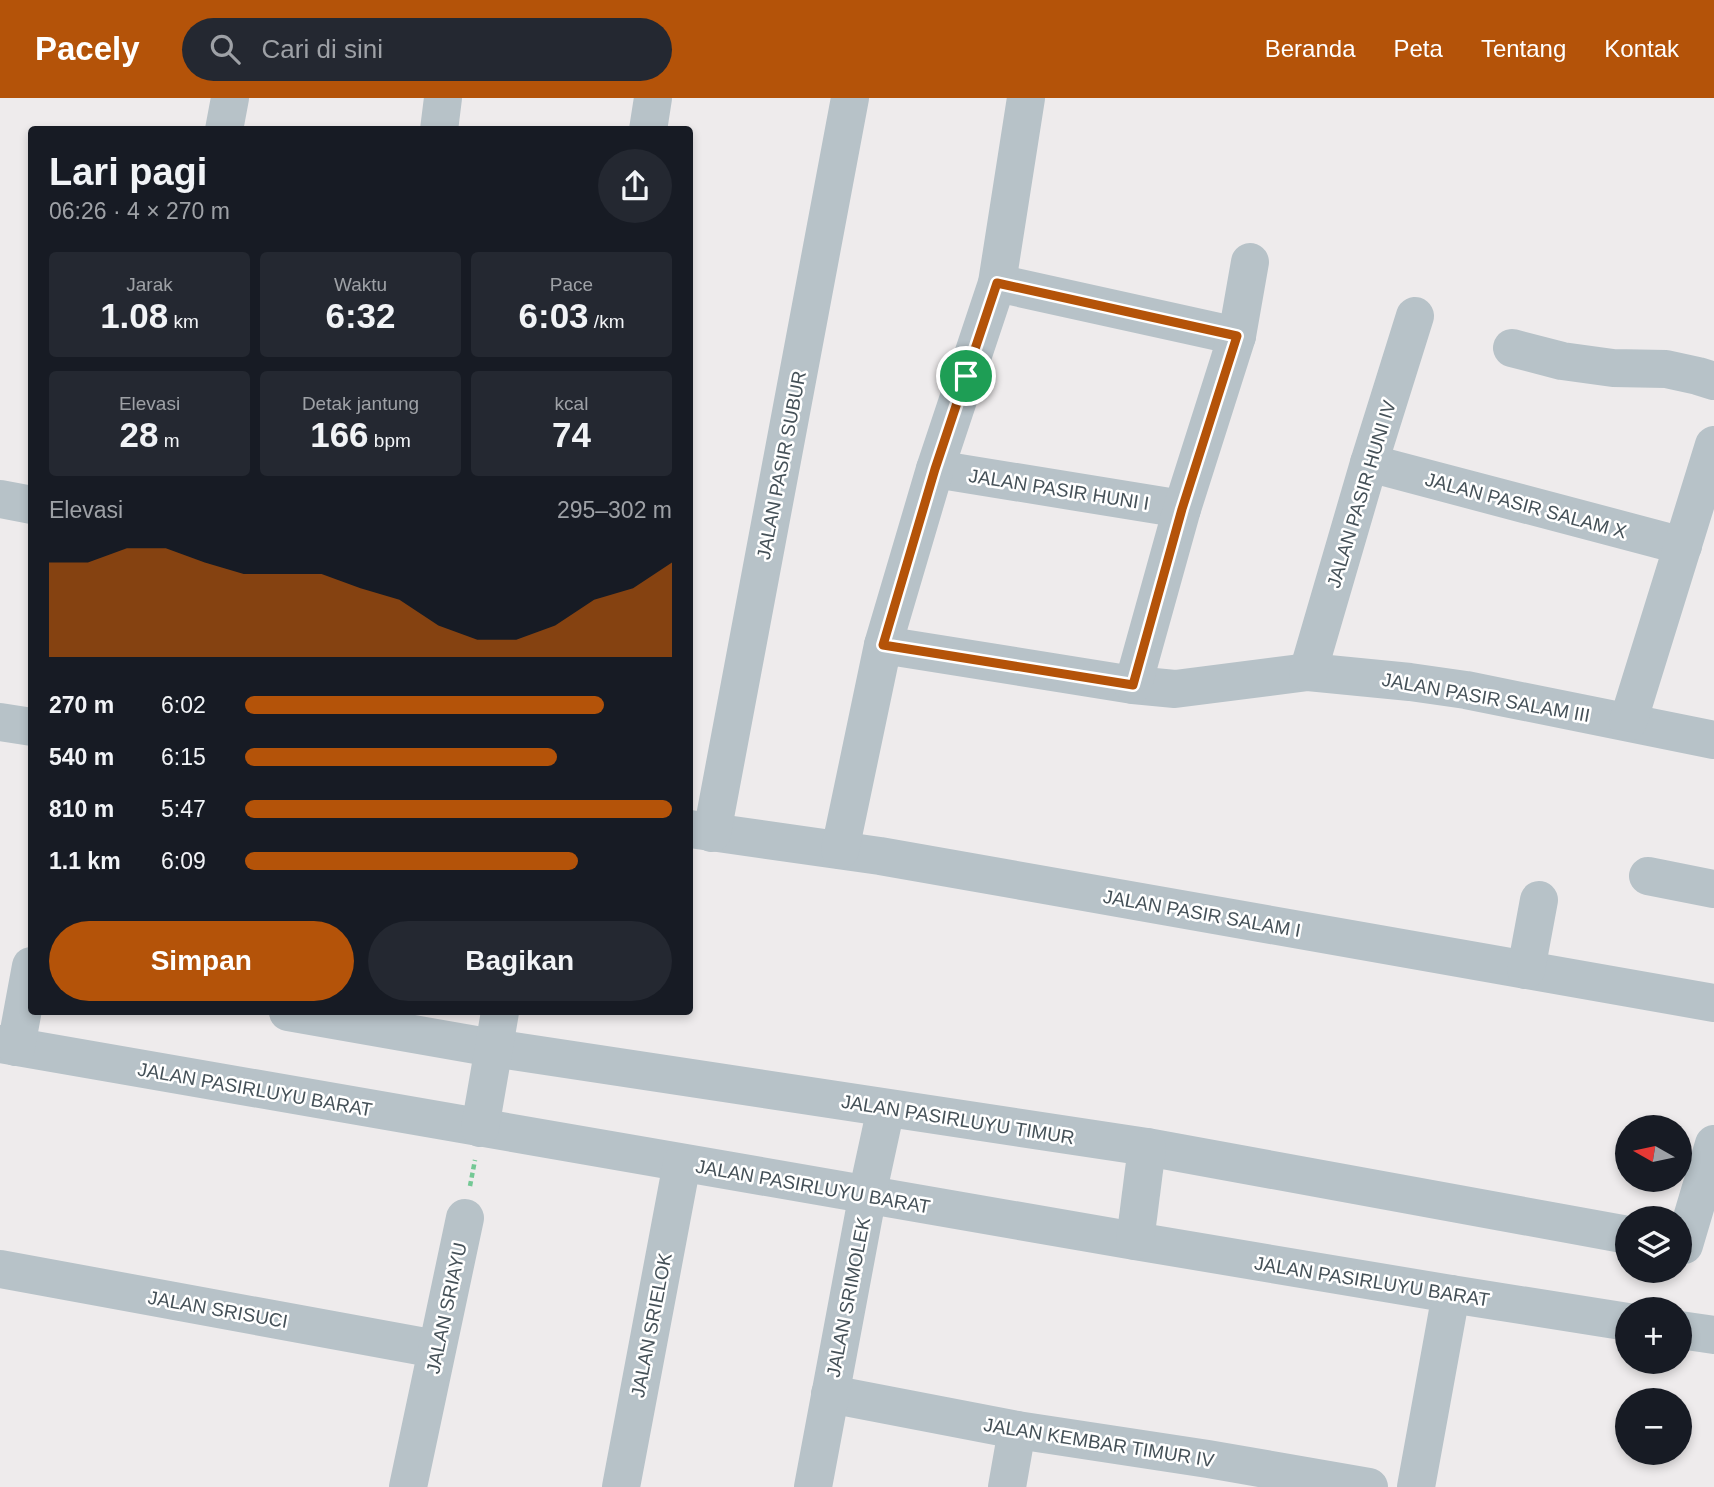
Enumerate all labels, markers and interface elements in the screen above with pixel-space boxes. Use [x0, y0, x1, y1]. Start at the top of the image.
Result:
search box [182, 18, 672, 81]
text: Pacely [35, 30, 140, 67]
icon: search [206, 30, 244, 68]
text: Cari di sini [262, 34, 383, 64]
text: Beranda [1265, 35, 1356, 62]
text: Peta [1394, 35, 1443, 62]
text: Tentang [1481, 35, 1566, 62]
text: Kontak [1604, 35, 1679, 62]
button: share [598, 149, 672, 223]
text: Lari pagi [49, 151, 207, 193]
text: 06:26 · 4 × 270 m [49, 198, 230, 224]
text: Jarak [126, 274, 173, 295]
text: Waktu [334, 274, 387, 295]
text: Pace [550, 274, 593, 295]
text: 1.08 [100, 296, 168, 335]
text: 6:32 [325, 296, 396, 335]
text: 6:03 [519, 296, 589, 335]
text: km [168, 311, 199, 332]
text: /km [589, 311, 624, 332]
pin [936, 346, 996, 406]
icon: arrive [947, 357, 985, 395]
street label: JALAN PASIR SUBUR [753, 369, 810, 561]
text: Elevasi [119, 393, 180, 414]
text: Detak jantung [302, 393, 419, 414]
text: kcal [555, 393, 588, 414]
street label: JALAN PASIR HUNI IV [1323, 398, 1400, 590]
text: 28 [119, 415, 158, 454]
text: 166 [310, 415, 369, 454]
text: 74 [552, 415, 591, 454]
text: m [158, 430, 180, 451]
text: bpm [369, 430, 411, 451]
street label: JALAN PASIR HUNI I [967, 465, 1151, 514]
street label: JALAN PASIR SALAM X [1423, 468, 1629, 543]
text: Elevasi [49, 497, 123, 523]
text: 295–302 m [557, 497, 672, 523]
street label: JALAN PASIR SALAM III [1380, 669, 1592, 726]
text: 270 m [49, 692, 114, 718]
text: 6:02 [161, 692, 206, 718]
text: 540 m [49, 744, 114, 770]
text: 6:15 [161, 744, 206, 770]
text: 810 m [49, 796, 114, 822]
text: 5:47 [161, 796, 206, 822]
text: 1.1 km [49, 848, 121, 874]
text: 6:09 [161, 848, 206, 874]
street label: JALAN PASIR SALAM I [1101, 886, 1302, 941]
button: Simpan [49, 921, 354, 1001]
button: Bagikan [368, 921, 672, 1001]
street label: JALAN PASIRLUYU BARAT [136, 1058, 374, 1121]
street label: JALAN PASIRLUYU TIMUR [840, 1091, 1076, 1148]
north arrow [1615, 1115, 1692, 1192]
map controls [1615, 1115, 1692, 1465]
street label: JALAN PASIRLUYU BARAT [694, 1155, 932, 1218]
button: layers [1615, 1206, 1692, 1283]
street label: JALAN SRIMOLEK [823, 1215, 874, 1379]
street label: JALAN SRIAYU [422, 1241, 471, 1376]
street label: JALAN SRIELOK [627, 1251, 676, 1399]
street label: JALAN PASIRLUYU BARAT [1253, 1253, 1491, 1311]
street label: JALAN SRISUCI [146, 1287, 289, 1332]
button: + [1615, 1297, 1692, 1374]
button: − [1615, 1388, 1692, 1465]
street label: JALAN KEMBAR TIMUR IV [982, 1414, 1216, 1471]

